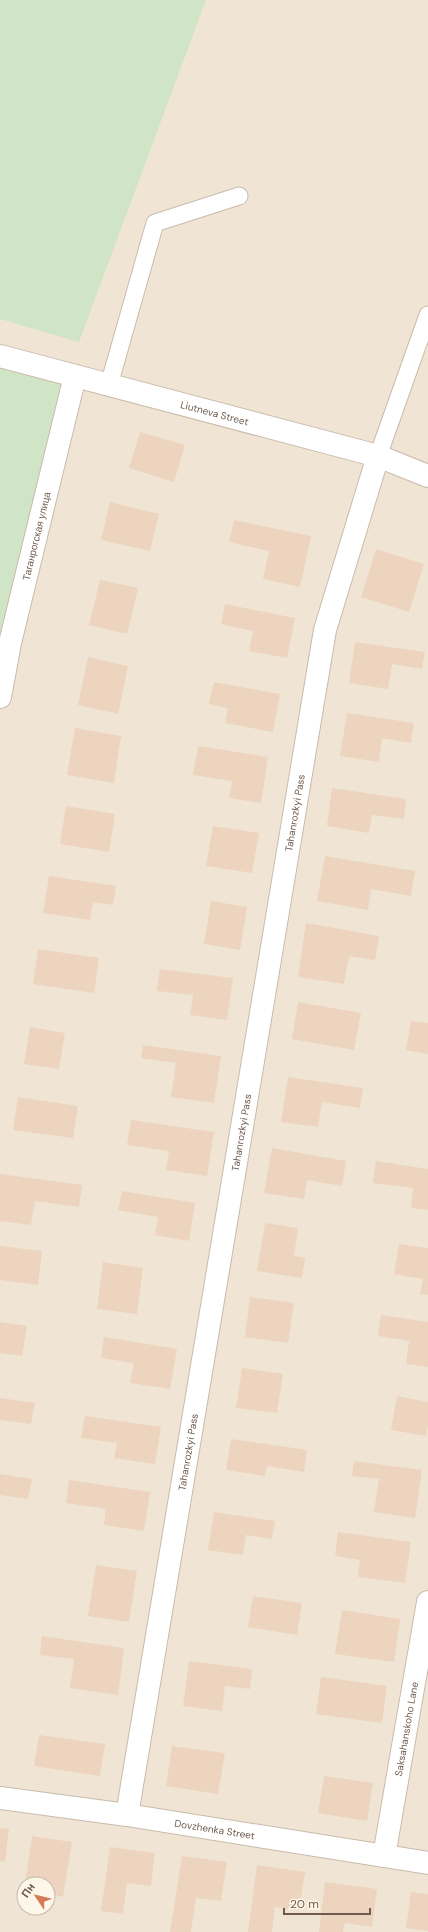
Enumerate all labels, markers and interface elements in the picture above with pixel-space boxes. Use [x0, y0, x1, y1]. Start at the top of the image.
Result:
street label: Liutneva Street [179, 398, 250, 428]
street label: Таганрогская улица [19, 490, 53, 582]
street label: Tahanrozkyi Pass [282, 773, 307, 852]
street label: Tahanrozkyi Pass [228, 1093, 254, 1172]
street label: Tahanrozkyi Pass [175, 1412, 200, 1492]
street label: Saksahanskoho Lane [391, 1680, 421, 1777]
street label: Dovzhenka Street [174, 1816, 256, 1842]
north arrow [16, 1876, 56, 1916]
text: Пн [18, 1880, 38, 1900]
scale bar [284, 1890, 370, 1916]
text: 20 m [290, 1896, 319, 1912]

